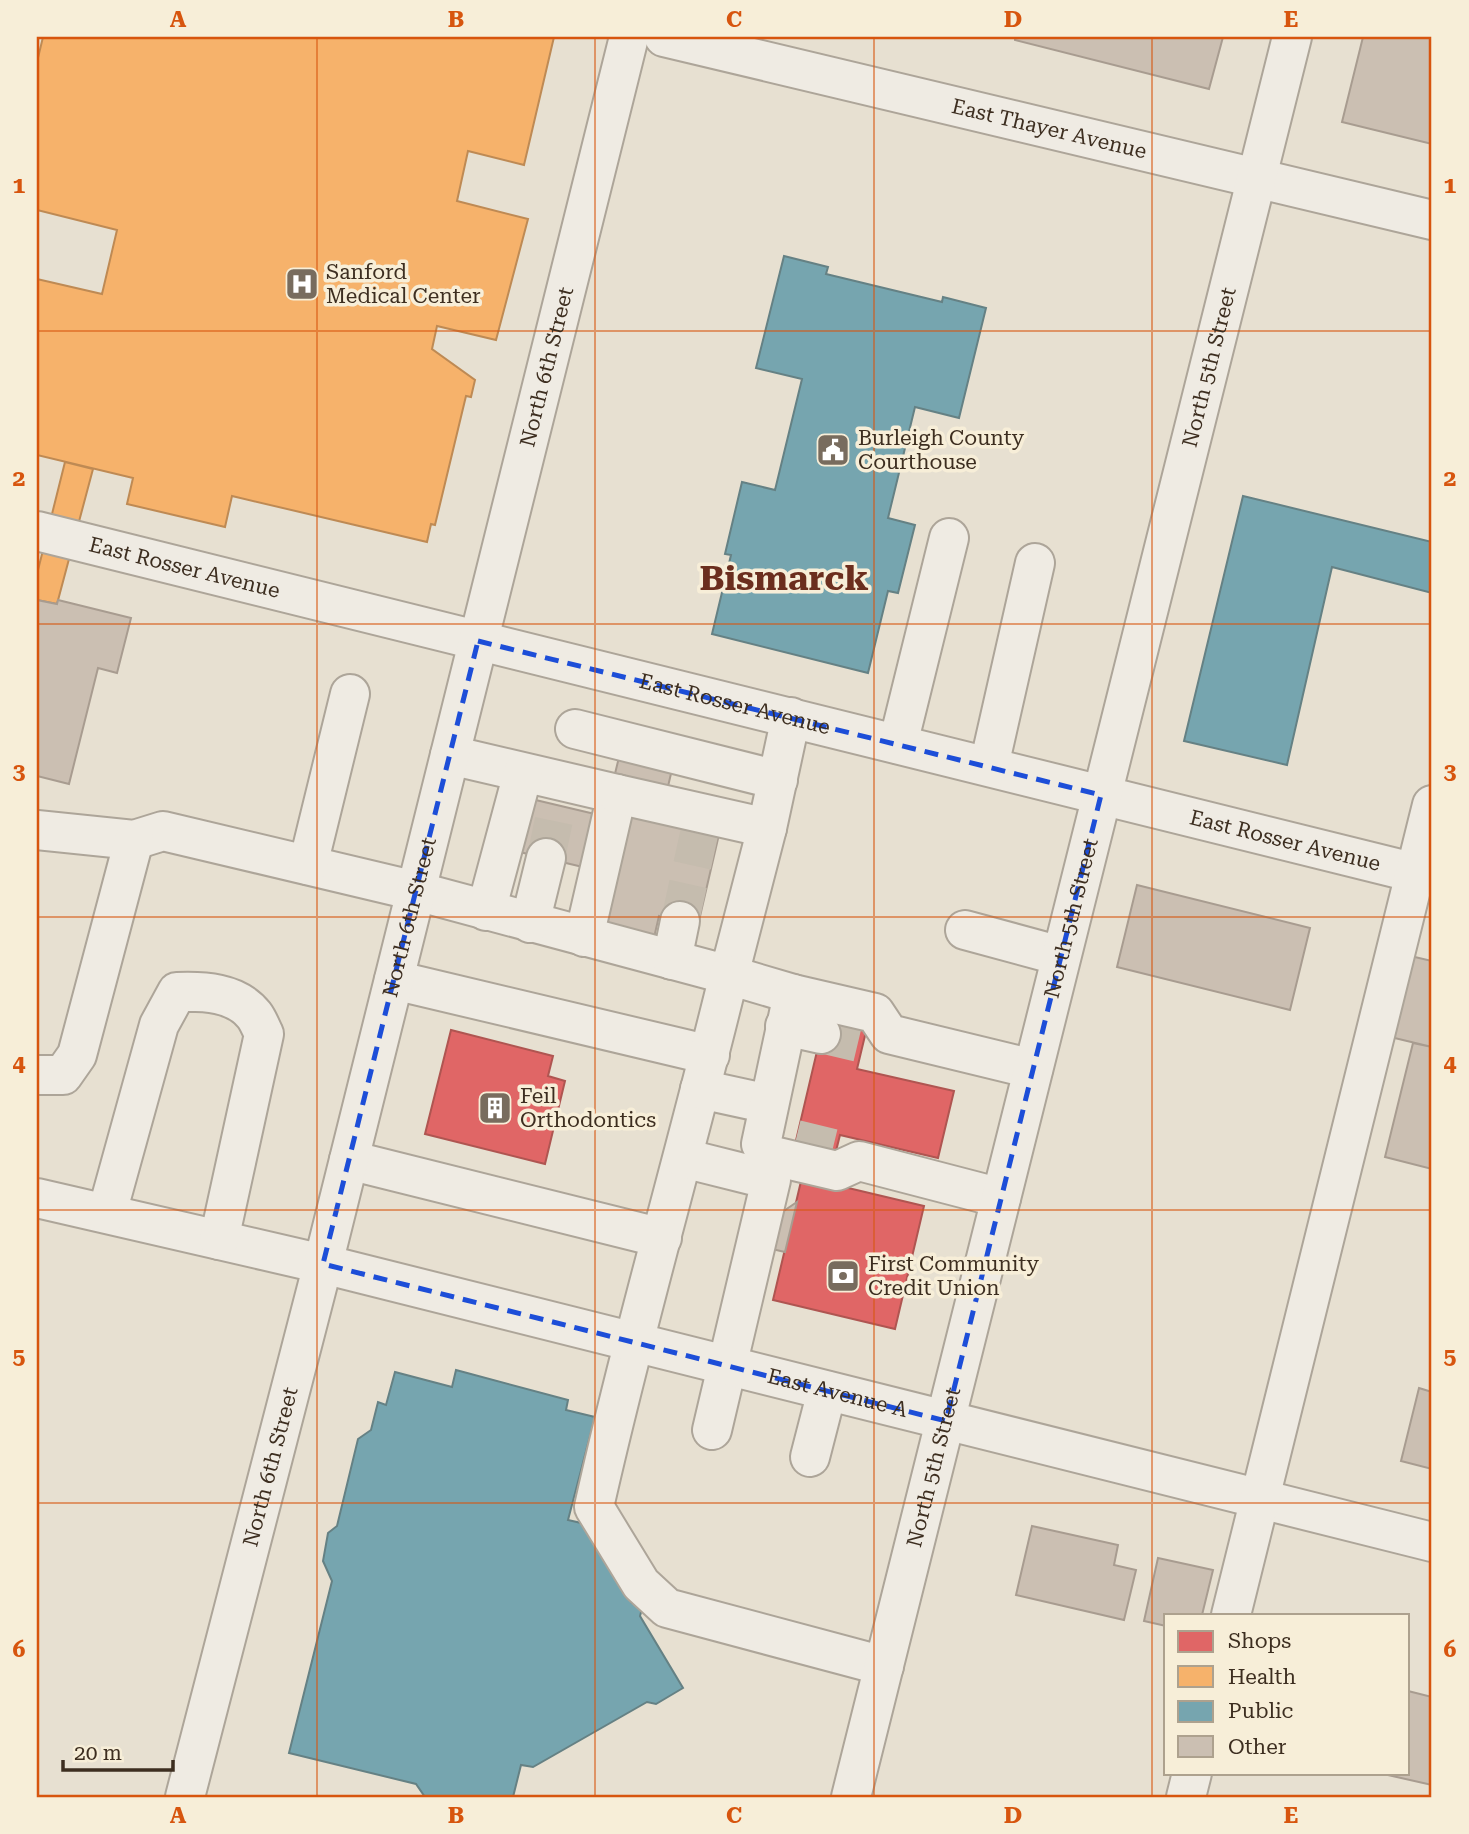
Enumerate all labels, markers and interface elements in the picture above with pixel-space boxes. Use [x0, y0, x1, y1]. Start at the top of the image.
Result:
text: A [170, 6, 187, 33]
text: B [448, 6, 464, 33]
text: C [726, 6, 742, 33]
text: D [1004, 6, 1022, 33]
text: E [1284, 6, 1298, 33]
street label: East Thayer Avenue [949, 94, 1149, 164]
text: 1 [13, 172, 26, 199]
text: 1 [1444, 172, 1457, 199]
place label: Sanford Medical Center [326, 260, 481, 308]
hospital icon: Sanford Medical Center [283, 265, 321, 303]
street label: North 6th Street [515, 284, 578, 450]
street label: North 5th Street [1178, 285, 1241, 450]
place label: Burleigh County Courthouse [858, 426, 1025, 474]
public building icon: Burleigh County Courthouse [814, 431, 852, 469]
text: 2 [13, 465, 25, 492]
text: 2 [1444, 465, 1456, 492]
street label: East Rosser Avenue [87, 532, 282, 603]
district label: Bismarck [699, 558, 869, 599]
street label: East Rosser Avenue [637, 669, 833, 739]
text: 3 [13, 758, 26, 785]
text: 3 [1444, 758, 1457, 785]
street label: East Rosser Avenue [1187, 805, 1383, 876]
street label: North 6th Street [378, 835, 441, 1000]
street label: North 5th Street [1040, 836, 1103, 1001]
text: 4 [13, 1050, 26, 1077]
text: 4 [1444, 1050, 1457, 1077]
place label: Feil Orthodontics [520, 1084, 656, 1132]
building icon: Feil Orthodontics [476, 1089, 514, 1127]
place label: First Community Credit Union [868, 1252, 1040, 1300]
bank icon: First Community Credit Union [824, 1257, 862, 1295]
text: 5 [13, 1343, 26, 1370]
text: 5 [1444, 1343, 1457, 1370]
street label: East Avenue A [765, 1364, 910, 1422]
street label: North 6th Street [238, 1384, 303, 1549]
street label: North 5th Street [902, 1385, 965, 1550]
legend [1164, 1614, 1410, 1774]
text: Shops [1228, 1629, 1291, 1653]
text: 6 [13, 1636, 26, 1663]
text: 6 [1444, 1636, 1457, 1663]
text: Health [1228, 1665, 1296, 1689]
text: Public [1228, 1699, 1294, 1723]
scale bar [63, 1729, 173, 1773]
text: Other [1228, 1735, 1287, 1759]
text: 20 m [74, 1741, 122, 1765]
text: A [170, 1802, 187, 1829]
text: B [448, 1802, 464, 1829]
text: C [726, 1802, 742, 1829]
text: D [1004, 1802, 1022, 1829]
text: E [1284, 1802, 1298, 1829]

